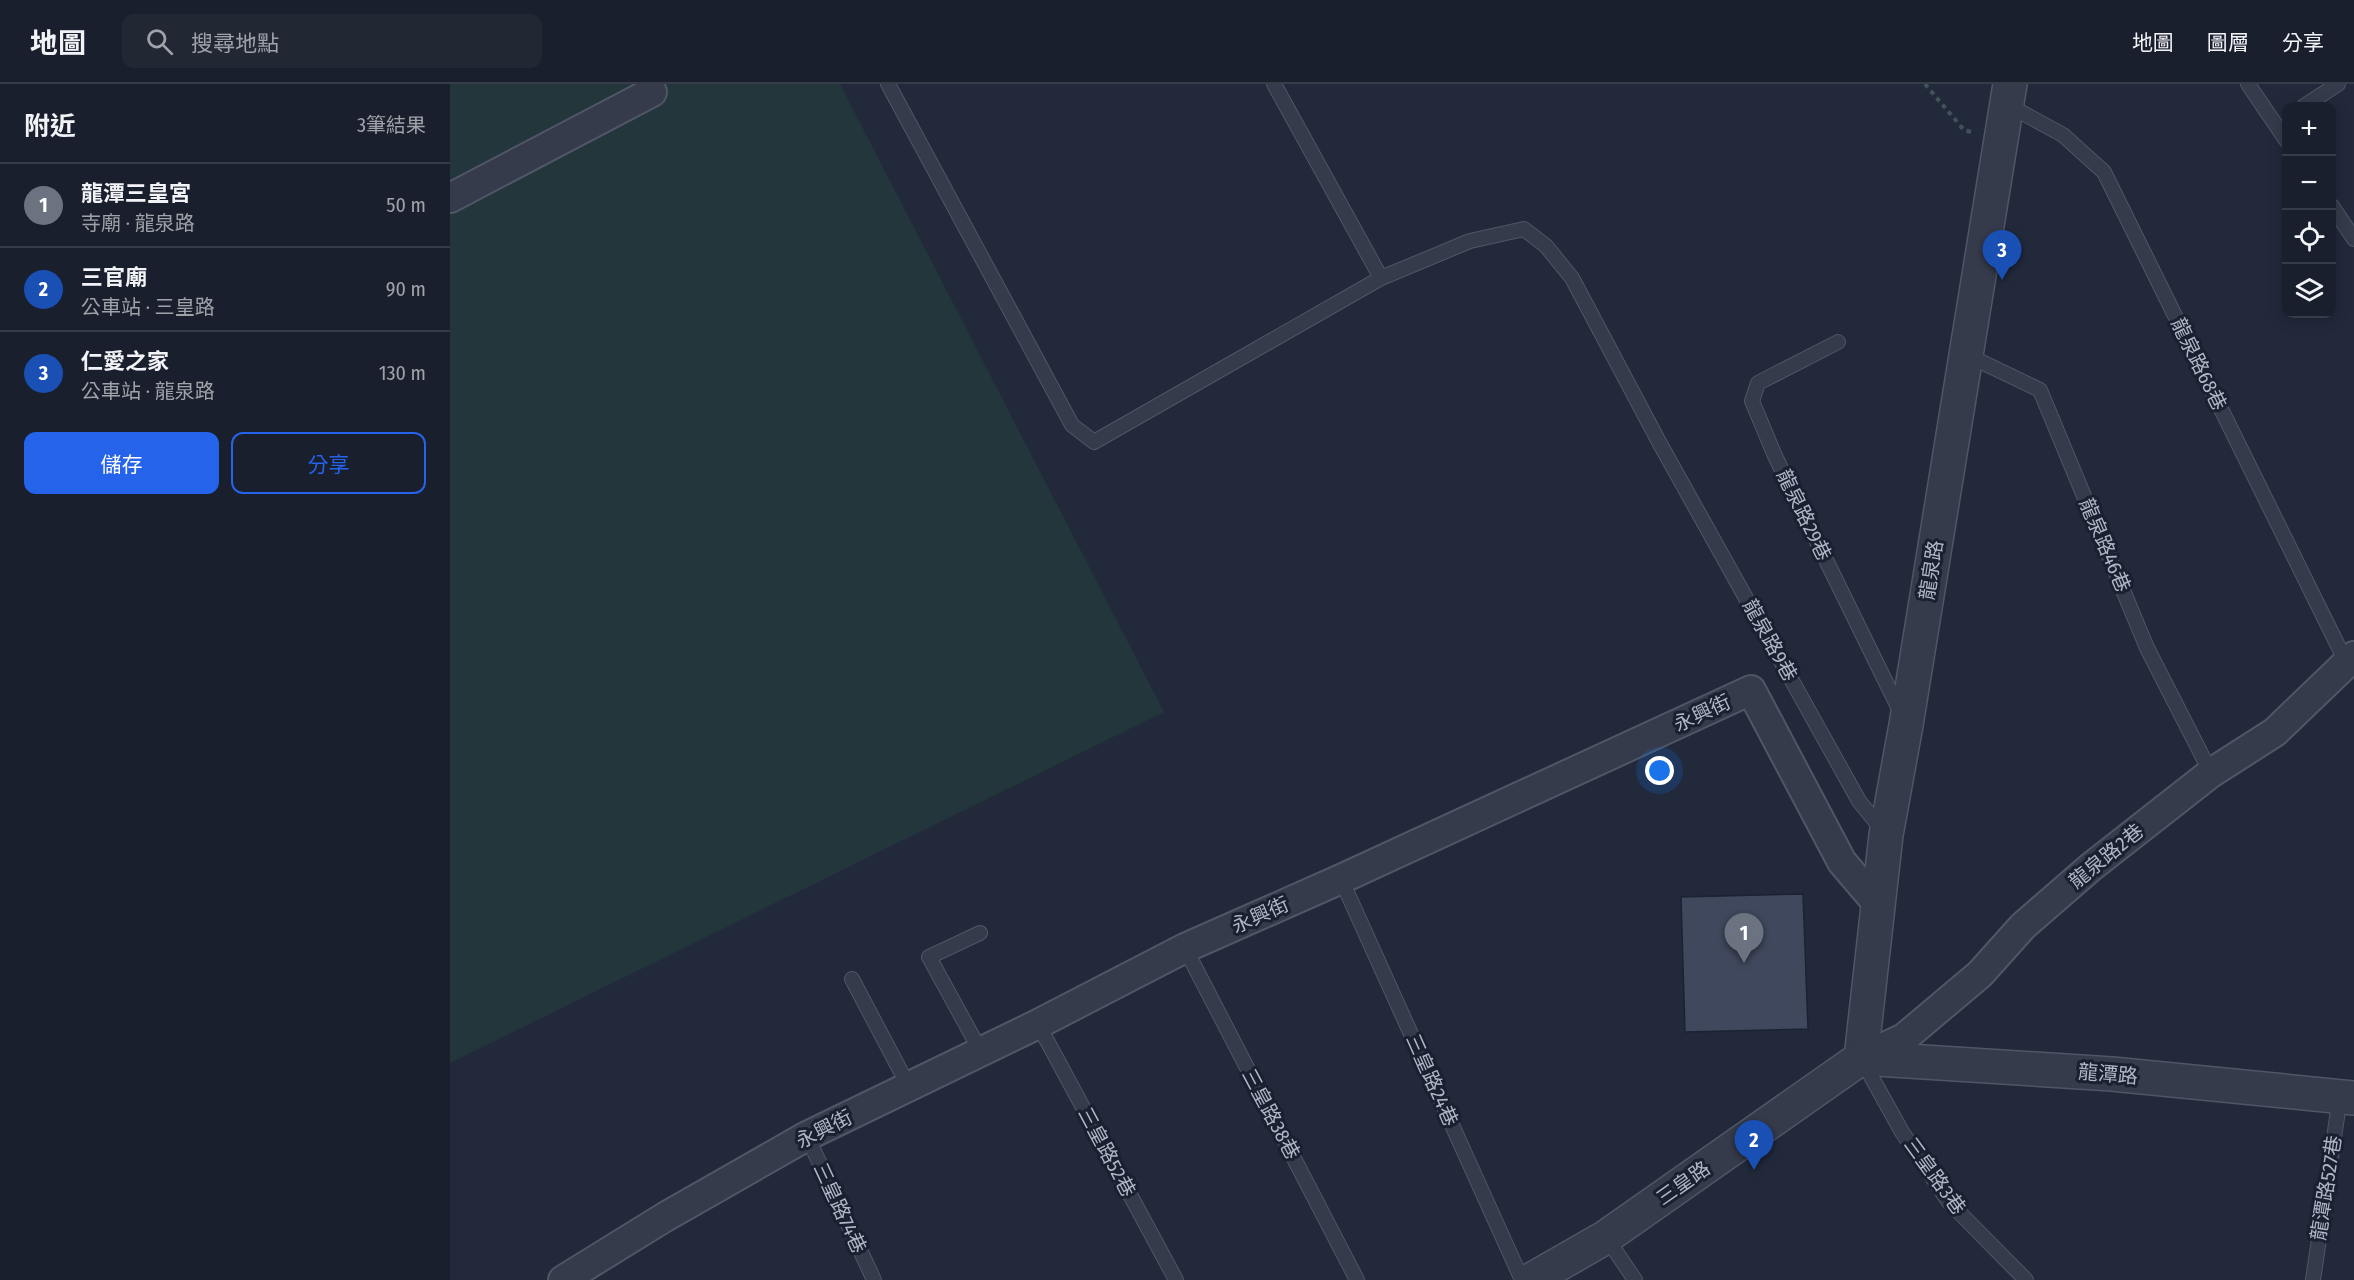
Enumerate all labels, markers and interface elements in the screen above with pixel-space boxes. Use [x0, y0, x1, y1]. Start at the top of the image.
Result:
search box [122, 14, 542, 68]
icon: search [143, 25, 176, 58]
text: 地圖 [30, 27, 86, 60]
text: 搜尋地點 [191, 30, 279, 57]
text: 地圖 [2132, 30, 2174, 56]
text: 圖層 [2207, 30, 2249, 56]
text: 分享 [2282, 30, 2324, 56]
map controls [2282, 102, 2336, 318]
button: + [2282, 102, 2336, 156]
text: 附近 [24, 111, 76, 142]
text: 3筆結果 [357, 113, 426, 137]
button: − [2282, 156, 2336, 210]
text: 龍潭三皇宮 [81, 180, 191, 207]
text: 1 [39, 193, 48, 217]
text: 50 m [386, 193, 426, 217]
button: locate [2282, 210, 2336, 264]
text: 寺廟 · 龍泉路 [81, 211, 195, 235]
pin: 3 [1982, 230, 2022, 280]
text: 三官廟 [81, 264, 147, 291]
button: layers [2282, 264, 2336, 318]
text: 2 [39, 277, 48, 301]
text: 90 m [386, 277, 426, 301]
text: 公車站 · 三皇路 [81, 295, 215, 319]
street label: 龍泉路68巷 [2166, 314, 2232, 414]
text: 仁愛之家 [81, 348, 169, 375]
text: 3 [39, 361, 48, 385]
text: 130 m [379, 361, 426, 385]
text: 公車站 · 龍泉路 [81, 379, 215, 403]
button: 儲存 [24, 432, 219, 494]
button: 分享 [231, 432, 426, 494]
street label: 龍泉路29巷 [1772, 466, 1836, 564]
street label: 龍泉路46巷 [2074, 494, 2136, 596]
street label: 龍泉路 [1914, 538, 1948, 602]
street label: 龍泉路9巷 [1738, 595, 1802, 685]
street label: 永興街 [1670, 689, 1734, 737]
your location [1645, 756, 1674, 785]
street label: 龍泉路2巷 [2064, 819, 2148, 893]
street label: 永興街 [1228, 892, 1292, 938]
pin: 1 [1724, 914, 1764, 963]
street label: 三皇路24巷 [1401, 1030, 1463, 1130]
street label: 龍潭路 [2077, 1059, 2139, 1089]
street label: 三皇路38巷 [1237, 1065, 1305, 1163]
street label: 三皇路52巷 [1073, 1103, 1141, 1201]
street label: 永興街 [792, 1105, 856, 1153]
pin: 2 [1734, 1120, 1774, 1170]
street label: 三皇路3巷 [1899, 1133, 1971, 1219]
street label: 龍潭路527巷 [2306, 1134, 2346, 1242]
street label: 三皇路 [1652, 1156, 1714, 1210]
street label: 三皇路74巷 [809, 1159, 871, 1257]

